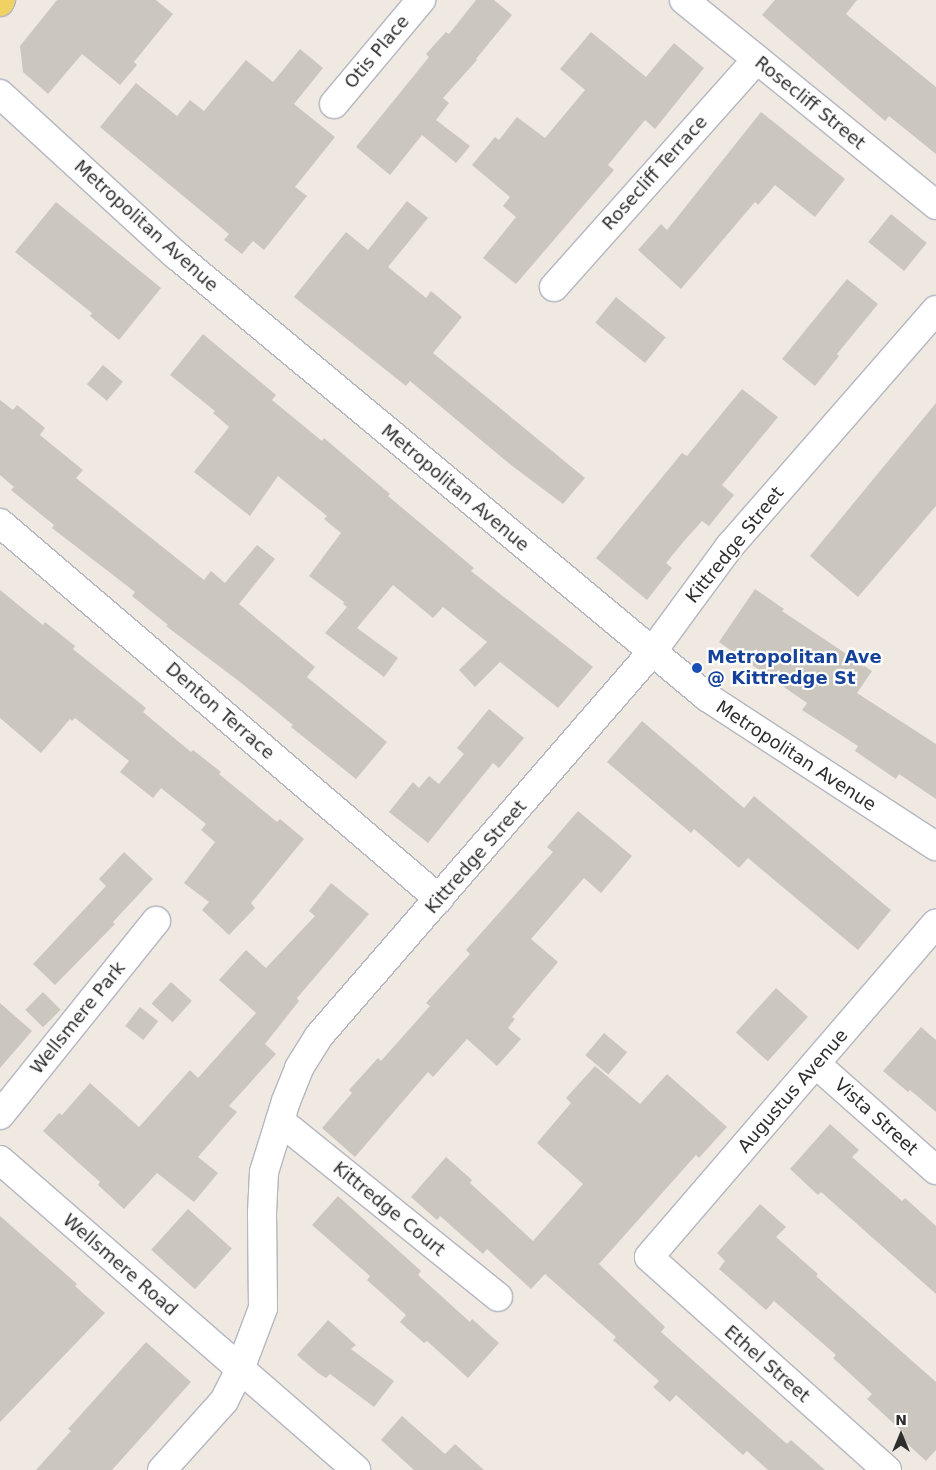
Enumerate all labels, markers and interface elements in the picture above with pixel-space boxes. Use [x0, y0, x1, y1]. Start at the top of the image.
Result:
street label: Otis Place [340, 11, 414, 93]
street label: Rosecliff Street [750, 52, 870, 154]
street label: Rosecliff Terrace [598, 111, 712, 235]
street label: Metropolitan Avenue [70, 156, 222, 296]
street label: Metropolitan Avenue [377, 420, 533, 556]
street label: Kittredge Street [682, 483, 788, 607]
place label: Metropolitan Ave @ Kittredge St [707, 647, 882, 690]
street label: Denton Terrace [161, 658, 279, 764]
marker: Metropolitan Ave @ Kittredge St [691, 662, 703, 674]
street label: Metropolitan Avenue [712, 696, 880, 816]
street label: Kittredge Street [421, 796, 531, 918]
street label: Wellsmere Park [26, 957, 130, 1079]
street label: Augustus Avenue [734, 1025, 852, 1157]
street label: Vista Street [830, 1074, 922, 1160]
street label: Kittredge Court [329, 1157, 449, 1261]
street label: Wellsmere Road [58, 1209, 182, 1321]
street label: Ethel Street [720, 1321, 814, 1407]
north arrow [876, 1410, 926, 1460]
text: N [895, 1412, 907, 1428]

